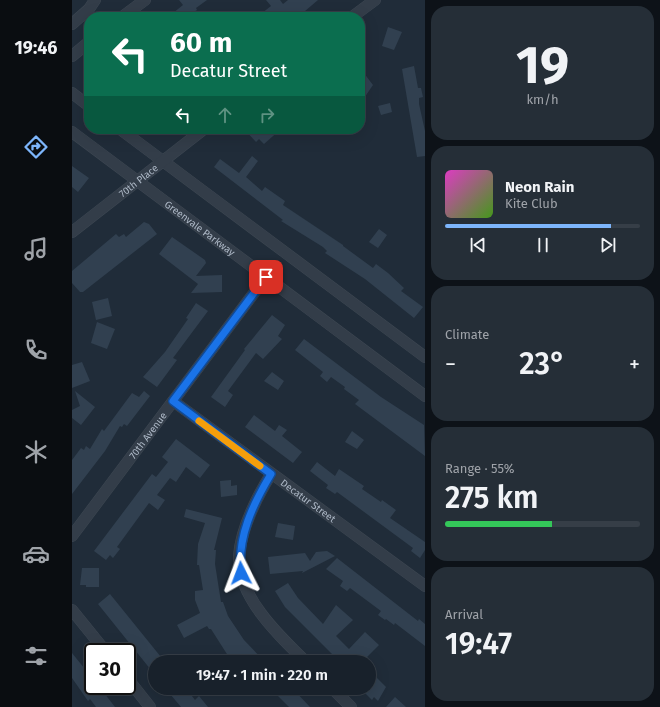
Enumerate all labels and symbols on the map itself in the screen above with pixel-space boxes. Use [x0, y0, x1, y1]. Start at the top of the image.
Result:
street label: 70th Place [117, 162, 161, 200]
street label: Greenvale Parkway [162, 198, 237, 259]
pin [249, 260, 283, 294]
street label: 70th Avenue [127, 410, 170, 461]
street label: Decatur Street [278, 477, 338, 526]
position arrow [220, 552, 262, 594]
speed limit sign: 30 [84, 643, 136, 695]

